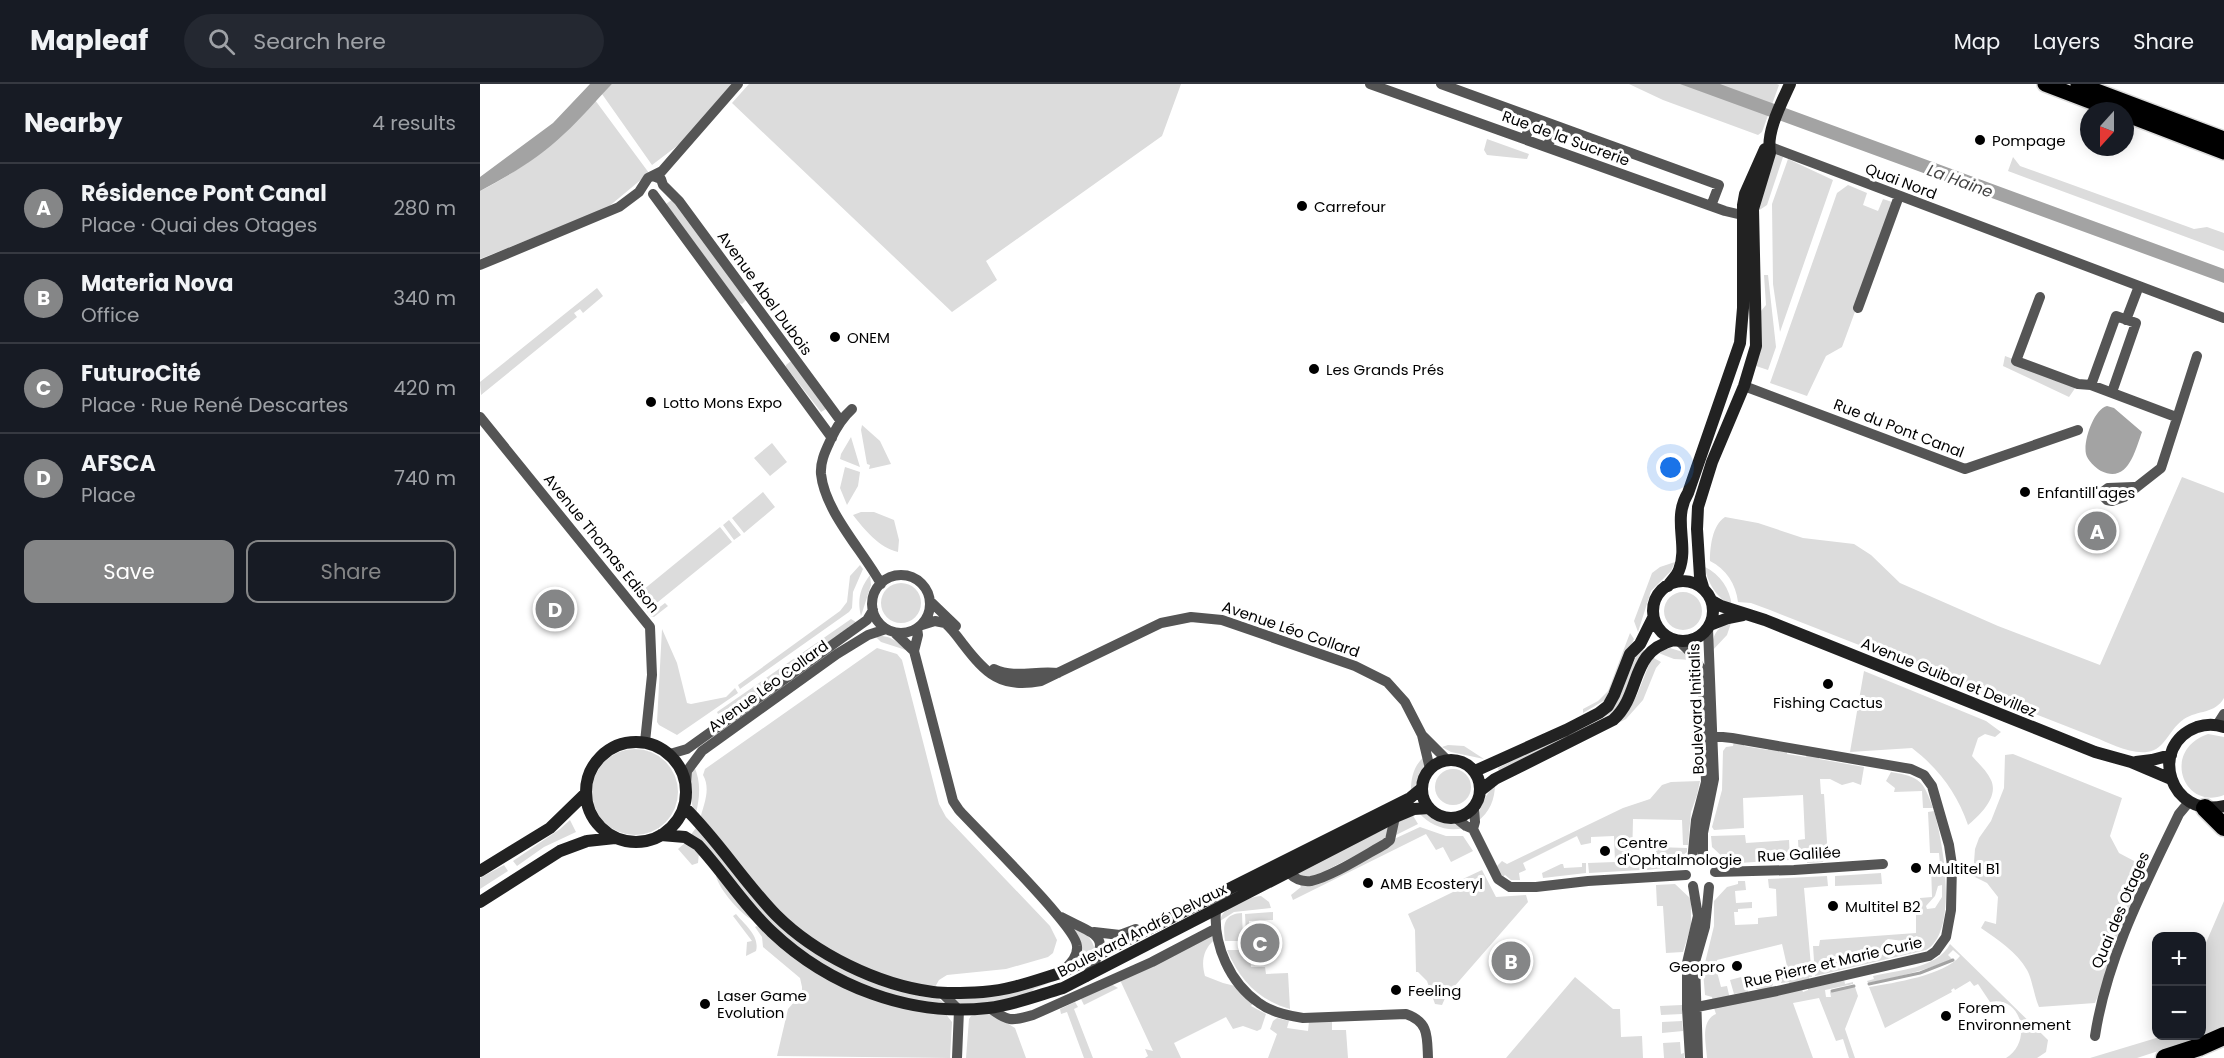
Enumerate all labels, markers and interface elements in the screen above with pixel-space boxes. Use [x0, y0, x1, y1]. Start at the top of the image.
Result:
search box [184, 14, 604, 68]
text: Mapleaf [30, 21, 148, 60]
icon: search [205, 25, 238, 58]
text: Search here [253, 26, 386, 57]
text: Map [1954, 27, 2000, 56]
text: Layers [2033, 27, 2100, 56]
text: Share [2133, 27, 2194, 56]
north arrow [2080, 102, 2134, 156]
text: Nearby [24, 105, 122, 141]
street label: Rue de la Sucrerie [1499, 105, 1633, 171]
text: 4 results [372, 109, 456, 137]
place label: Pompage [1992, 130, 2065, 151]
marker: Pompage [1973, 133, 1987, 147]
street label: Quai Nord [1862, 158, 1940, 204]
water label: La Haine [1924, 158, 1996, 204]
text: Résidence Pont Canal [81, 178, 327, 209]
text: A [36, 194, 51, 222]
text: 280 m [393, 194, 456, 222]
place label: Carrefour [1314, 196, 1386, 217]
marker: Carrefour [1295, 199, 1309, 213]
text: Place · Quai des Otages [81, 211, 317, 239]
street label: Avenue Abel Dubois [713, 227, 817, 360]
text: Materia Nova [81, 268, 233, 299]
text: B [37, 284, 50, 312]
text: 340 m [393, 284, 456, 312]
text: Office [81, 301, 139, 329]
place label: ONEM [847, 327, 890, 348]
marker: ONEM [828, 330, 842, 344]
text: FuturoCité [81, 358, 201, 389]
place label: Les Grands Prés [1326, 359, 1444, 380]
marker: Les Grands Prés [1307, 362, 1321, 376]
text: C [36, 374, 51, 402]
text: 420 m [393, 374, 456, 402]
text: Place · Rue René Descartes [81, 391, 349, 419]
place label: Lotto Mons Expo [663, 392, 782, 413]
street label: Rue du Pont Canal [1831, 393, 1967, 463]
marker: Lotto Mons Expo [644, 395, 658, 409]
text: AFSCA [81, 448, 156, 479]
your location [1656, 453, 1685, 482]
text: D [36, 464, 51, 492]
text: 740 m [394, 464, 456, 492]
street label: Avenue Thomas Edison [539, 469, 665, 617]
text: Place [81, 481, 136, 509]
place label: Enfantill'ages [2037, 482, 2135, 503]
marker: Enfantill'ages [2018, 485, 2032, 499]
pin: A [2078, 508, 2116, 554]
button: Save [24, 540, 234, 603]
button: Share [246, 540, 456, 603]
pin: D [536, 586, 574, 632]
street label: Avenue Léo Collard [1219, 596, 1363, 662]
street label: Avenue Guibal et Devillez [1858, 632, 2040, 722]
street label: Avenue Léo Collard [704, 635, 832, 737]
street label: Boulevard Initialis [1683, 643, 1709, 775]
marker: Fishing Cactus [1821, 677, 1835, 691]
place label: Fishing Cactus [1773, 692, 1883, 713]
place label: Centre d'Ophtalmologie [1617, 832, 1742, 870]
street label: Rue Galilée [1757, 841, 1841, 867]
marker: Centre d'Ophtalmologie [1598, 844, 1612, 858]
street label: Quai des Otages [2086, 848, 2154, 972]
place label: Multitel B1 [1928, 858, 2000, 879]
marker: Multitel B1 [1909, 861, 1923, 875]
place label: AMB Ecosteryl [1380, 873, 1483, 894]
marker: AMB Ecosteryl [1361, 876, 1375, 890]
street label: Boulevard André Delvaux [1054, 878, 1230, 982]
place label: Multitel B2 [1845, 896, 1921, 917]
marker: Multitel B2 [1826, 899, 1840, 913]
pin: C [1240, 920, 1280, 966]
street label: Rue Pierre et Marie Curie [1742, 931, 1924, 993]
map controls [2152, 932, 2206, 1040]
button: + [2152, 932, 2206, 986]
pin: B [1492, 938, 1530, 984]
place label: Geopro [1669, 956, 1725, 977]
marker: Geopro [1730, 959, 1744, 973]
place label: Feeling [1408, 980, 1461, 1001]
marker: Feeling [1389, 983, 1403, 997]
place label: Laser Game Evolution [717, 985, 807, 1023]
button: − [2152, 986, 2206, 1040]
marker: Laser Game Evolution [698, 997, 712, 1011]
place label: Forem Environnement [1958, 997, 2071, 1035]
marker: Forem Environnement [1939, 1009, 1953, 1023]

